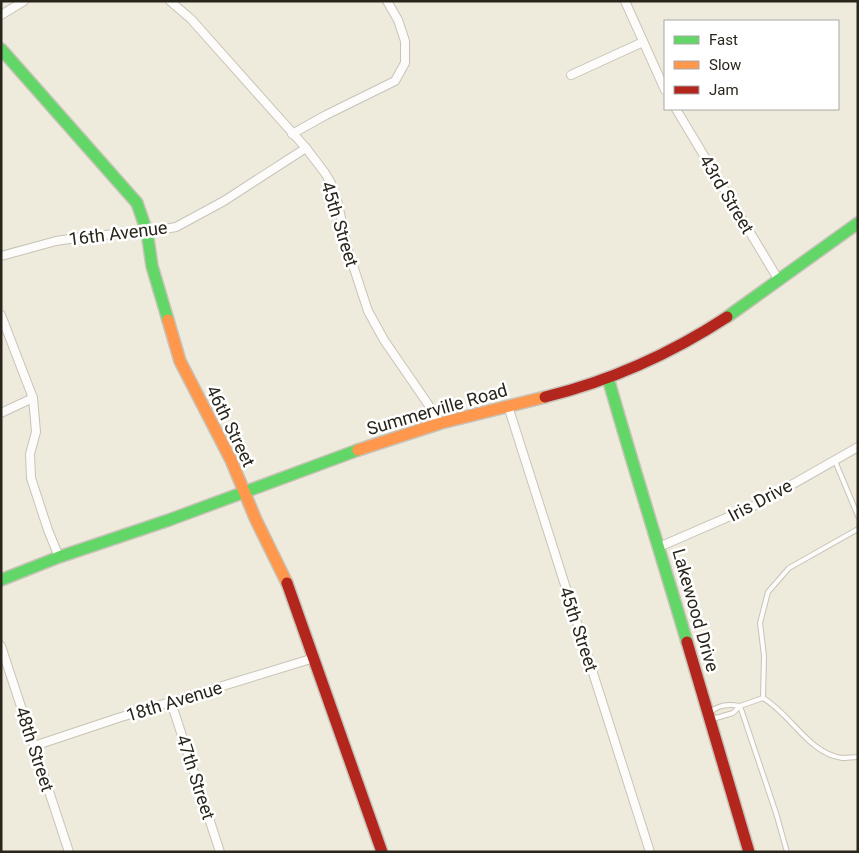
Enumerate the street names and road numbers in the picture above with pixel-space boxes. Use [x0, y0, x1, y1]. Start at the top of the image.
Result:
street label: 43rd Street [695, 151, 759, 237]
street label: 45th Street [317, 179, 363, 269]
street label: 16th Avenue [67, 217, 169, 249]
street label: Summerville Road [364, 379, 510, 439]
street label: 46th Street [202, 382, 260, 470]
street label: Iris Drive [724, 474, 796, 526]
street label: Lakewood Drive [668, 546, 724, 674]
street label: 45th Street [555, 584, 603, 674]
street label: 18th Avenue [123, 676, 225, 726]
street label: 48th Street [11, 704, 59, 794]
street label: 47th Street [172, 732, 220, 822]

